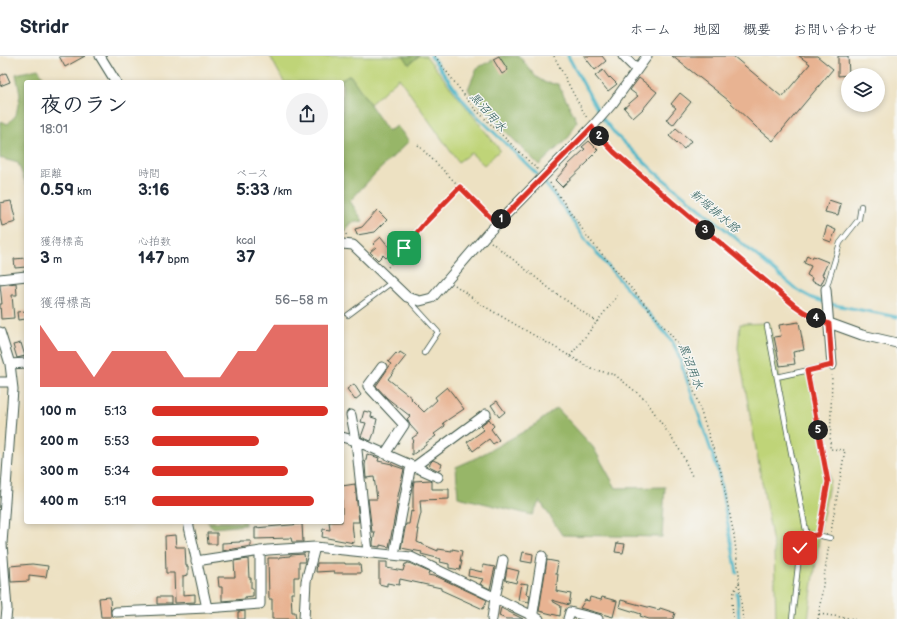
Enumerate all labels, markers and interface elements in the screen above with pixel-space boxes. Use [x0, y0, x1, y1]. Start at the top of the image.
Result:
text: Stridr [20, 16, 69, 39]
text: ホーム [630, 21, 671, 38]
text: 地図 [693, 21, 721, 38]
text: 概要 [743, 21, 771, 38]
text: お問い合わせ [793, 21, 877, 38]
map controls [841, 68, 885, 112]
button: layers [841, 68, 885, 112]
water label: 黒沼用水 [466, 89, 509, 135]
text: 夜のラン [40, 92, 128, 119]
button: share [286, 93, 328, 135]
text: 18:01 [40, 121, 68, 137]
pin: 2 [589, 126, 609, 146]
text: 2 [596, 129, 602, 142]
text: 距離 [40, 167, 62, 180]
text: 時間 [138, 167, 160, 180]
text: ペース [236, 167, 268, 180]
text: 0.59 [40, 180, 74, 200]
text: 3:16 [138, 180, 169, 200]
text: 5:33 [236, 180, 270, 200]
text: km [74, 185, 92, 198]
text: /km [270, 185, 292, 198]
water label: 新堀排水路 [687, 186, 743, 237]
pin: 1 [491, 209, 511, 229]
text: 1 [499, 212, 503, 225]
pin: 3 [695, 220, 715, 240]
text: 3 [702, 223, 708, 236]
pin [387, 231, 421, 265]
text: kcal [236, 234, 256, 247]
text: 獲得標高 [40, 235, 84, 248]
text: 心拍数 [138, 235, 171, 248]
icon: arrive [393, 237, 415, 259]
text: 37 [236, 247, 255, 267]
text: 3 [40, 248, 50, 268]
text: 147 [138, 248, 165, 268]
text: m [50, 253, 62, 266]
text: bpm [165, 253, 189, 266]
text: 56–58 m [275, 292, 328, 308]
text: 獲得標高 [40, 295, 92, 311]
pin: 4 [806, 308, 826, 328]
text: 4 [813, 311, 819, 324]
water label: 黒沼用水 [675, 341, 706, 391]
text: 100 m [40, 403, 76, 419]
text: 5:13 [104, 403, 127, 419]
pin: 5 [808, 420, 828, 440]
text: 5 [815, 423, 821, 436]
text: 200 m [40, 433, 78, 449]
text: 5:53 [104, 433, 130, 449]
text: 300 m [40, 463, 78, 479]
text: 5:34 [104, 463, 130, 479]
text: 400 m [40, 493, 78, 509]
text: 5:19 [104, 493, 127, 509]
pin [783, 531, 817, 565]
icon: check [789, 537, 811, 559]

